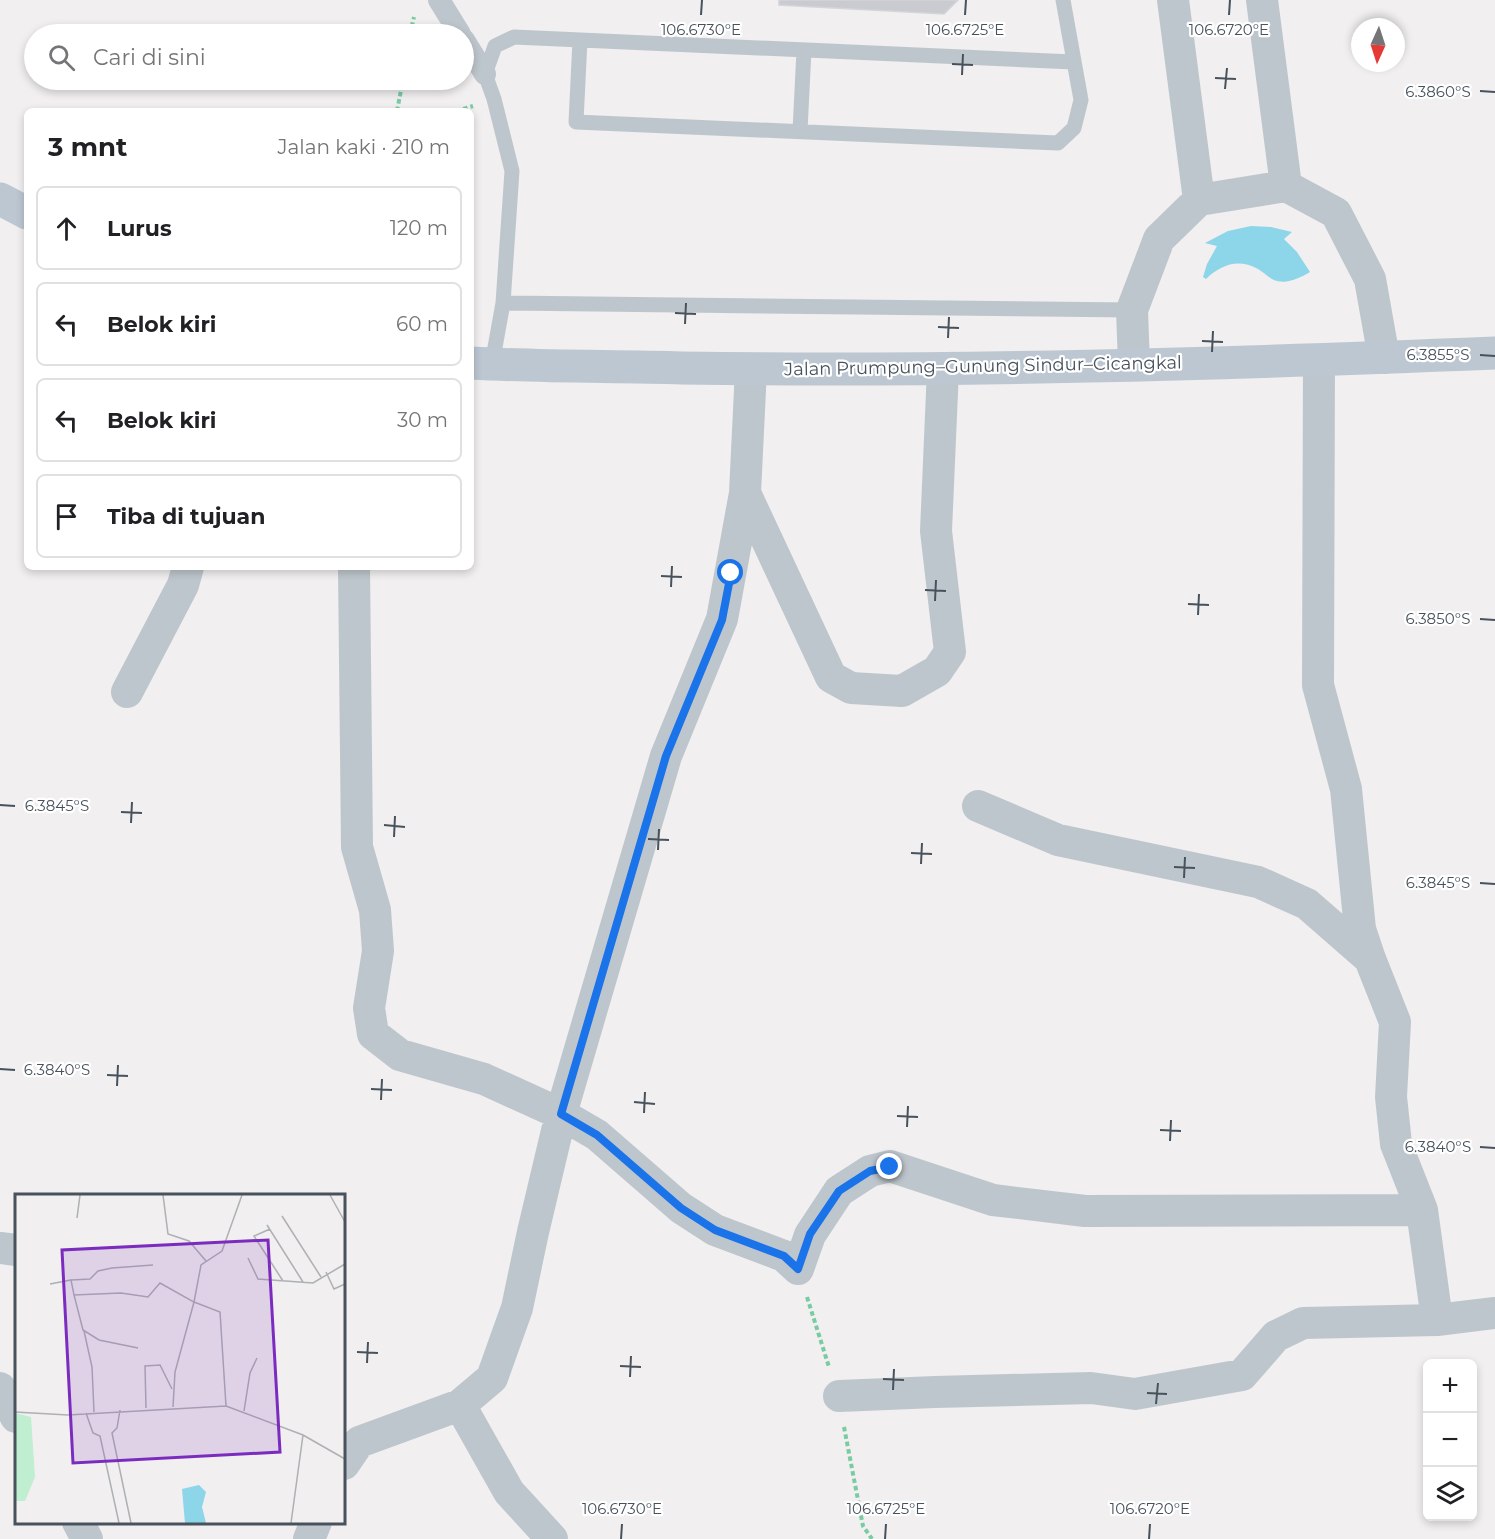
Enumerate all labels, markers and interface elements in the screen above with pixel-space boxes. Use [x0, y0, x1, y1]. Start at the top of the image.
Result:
north arrow [1351, 18, 1405, 72]
text: 106.6730°E [661, 20, 741, 39]
text: 106.6725°E [926, 20, 1004, 39]
text: 106.6720°E [1189, 20, 1269, 39]
search box [24, 24, 474, 90]
icon: search [45, 41, 78, 74]
text: Cari di sini [93, 44, 206, 71]
text: 6.3860°S [1405, 82, 1471, 101]
text: 3 mnt [48, 131, 127, 163]
text: Jalan kaki · 210 m [278, 135, 450, 159]
icon: ahead [50, 212, 83, 245]
text: Lurus [107, 215, 172, 242]
text: 120 m [390, 216, 448, 240]
icon: left [50, 308, 83, 341]
text: Belok kiri [107, 311, 216, 338]
text: 60 m [396, 312, 448, 336]
text: 6.3855°S [1406, 345, 1470, 364]
street label: Jalan Prumpung–Gunung Sindur–Cicangkal [783, 352, 1182, 380]
icon: left [50, 404, 83, 437]
text: Belok kiri [107, 407, 216, 434]
text: 30 m [397, 408, 448, 432]
icon: arrive [50, 500, 83, 533]
text: Tiba di tujuan [107, 503, 265, 530]
route start [717, 559, 743, 585]
text: 6.3850°S [1406, 609, 1470, 628]
text: 6.3845°S [25, 796, 89, 815]
text: 6.3845°S [1406, 873, 1470, 892]
text: 6.3840°S [24, 1060, 90, 1079]
text: 6.3840°S [1405, 1137, 1471, 1156]
route end [876, 1153, 902, 1179]
inset map [15, 1194, 345, 1524]
map controls [1423, 1359, 1477, 1521]
button: + [1423, 1359, 1477, 1413]
button: − [1423, 1413, 1477, 1467]
button: layers [1423, 1467, 1477, 1521]
text: 106.6730°E [582, 1499, 662, 1518]
text: 106.6725°E [847, 1499, 925, 1518]
text: 106.6720°E [1110, 1499, 1190, 1518]

